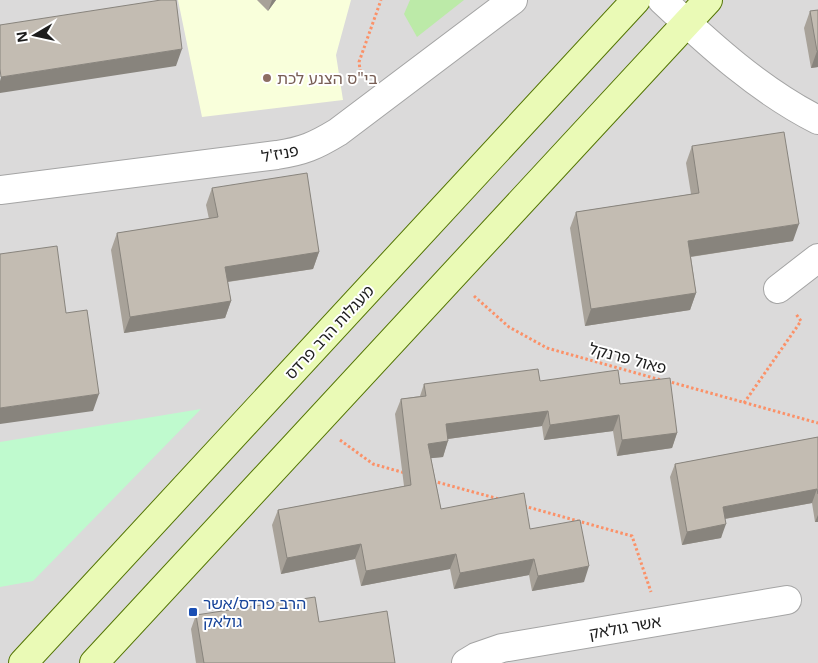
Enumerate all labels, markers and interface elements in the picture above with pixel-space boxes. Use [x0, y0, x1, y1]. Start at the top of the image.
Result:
north arrow [10, 10, 60, 60]
text: N [11, 30, 32, 44]
place label: בי"ס הצנע לכת [277, 67, 378, 89]
marker: בי"ס הצנע לכת [261, 72, 273, 84]
street label: פניז'ל [260, 139, 300, 167]
street label: מעגלות הרב פרדס [280, 280, 378, 384]
street label: פאול פרנקל [587, 337, 669, 379]
place label: הרב פרדס/אשר גולאק [203, 592, 306, 632]
marker: הרב פרדס/אשר גולאק [187, 606, 199, 618]
street label: אשר גולאק [587, 610, 663, 644]

